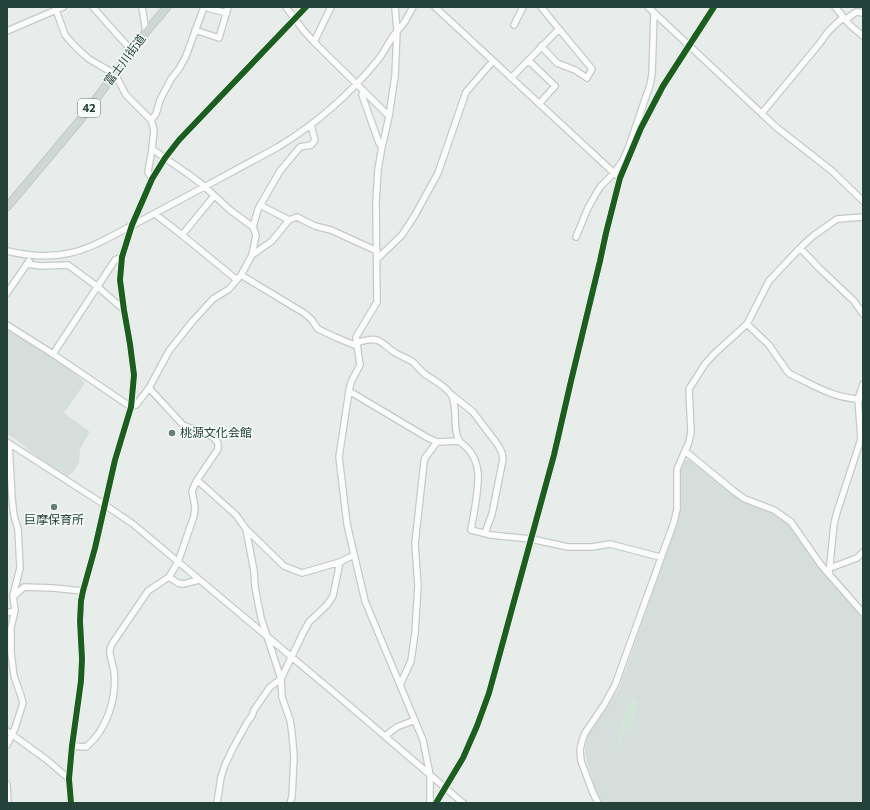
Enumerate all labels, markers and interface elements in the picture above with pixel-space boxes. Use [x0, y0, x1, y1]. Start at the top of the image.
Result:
street label: 富士川街道 [101, 31, 148, 88]
road number: 42 [78, 99, 100, 117]
place label: 桃源文化会館 [180, 425, 252, 439]
marker: 桃源文化会館 [167, 428, 177, 438]
marker: 巨摩保育所 [49, 502, 59, 512]
place label: 巨摩保育所 [24, 512, 84, 526]

